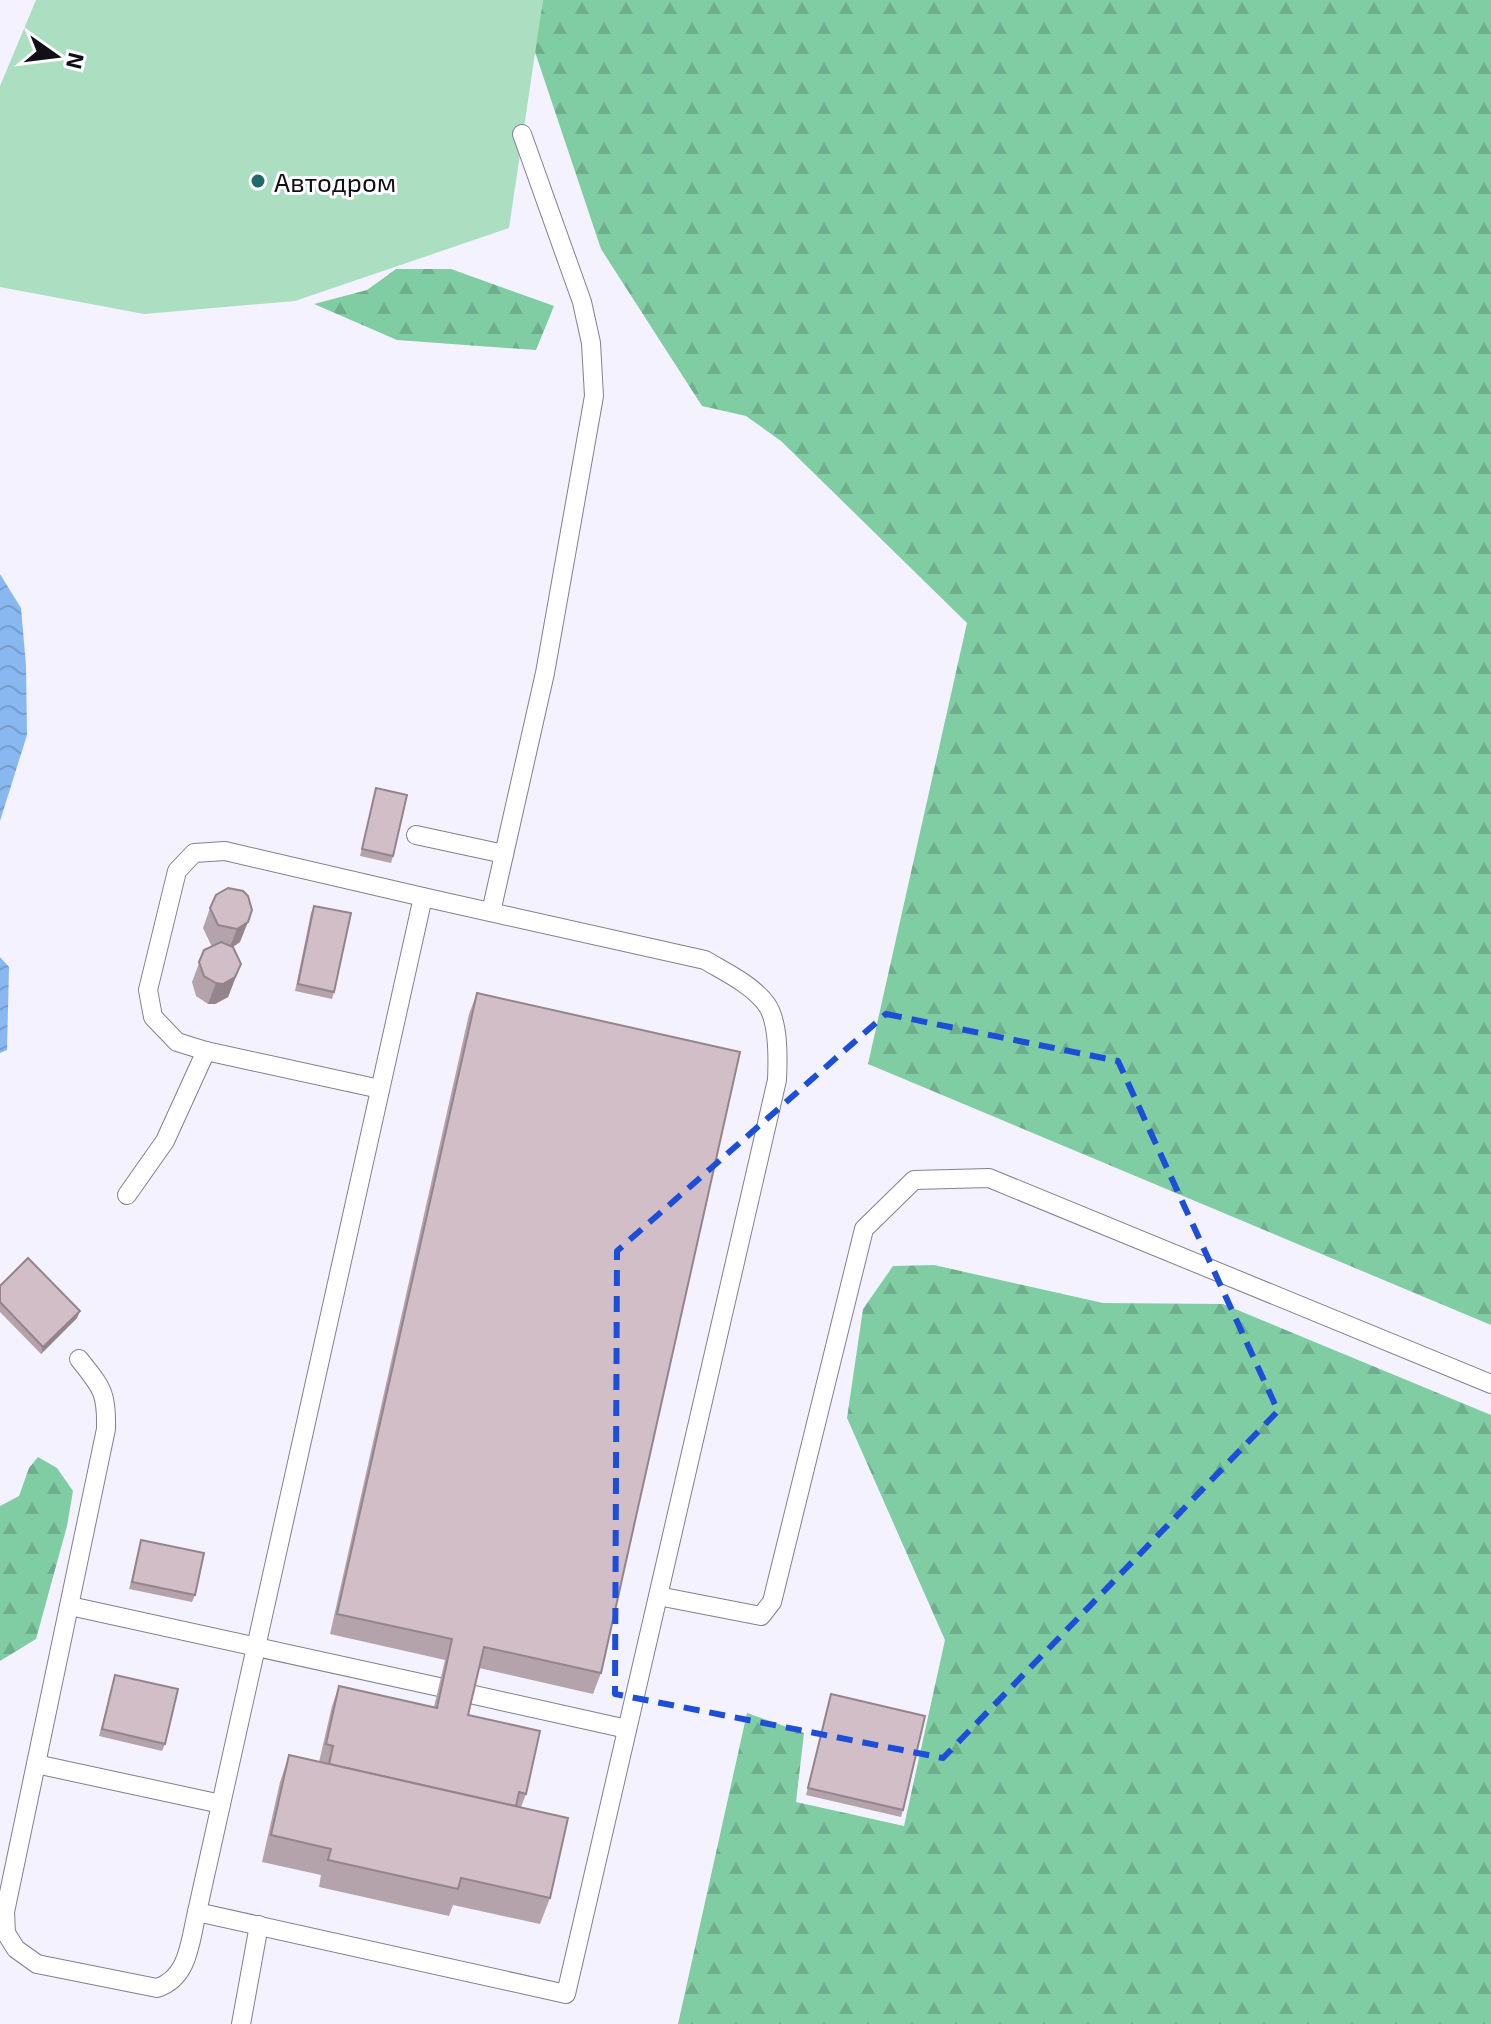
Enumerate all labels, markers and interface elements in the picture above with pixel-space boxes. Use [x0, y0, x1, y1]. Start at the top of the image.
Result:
north arrow [16, 16, 96, 96]
text: N [62, 50, 91, 72]
place label: Автодром [274, 166, 396, 197]
marker: Автодром [249, 172, 267, 190]

